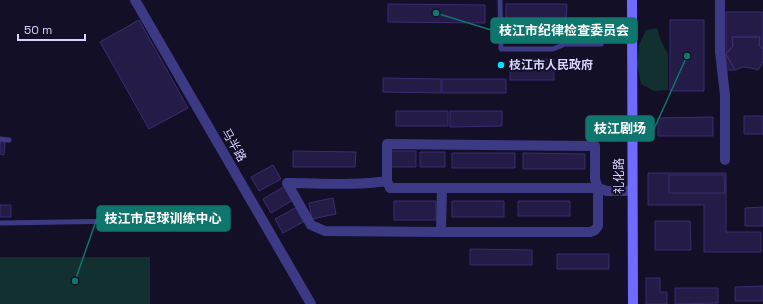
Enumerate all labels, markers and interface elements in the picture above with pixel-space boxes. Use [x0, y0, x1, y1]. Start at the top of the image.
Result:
scale bar [18, 16, 85, 42]
callout: 枝江市纪律检查委员会 [491, 18, 637, 43]
text: 50 m [24, 22, 52, 38]
text: 枝江市纪律检查委员会 [499, 22, 629, 39]
place label: 枝江市人民政府 [509, 57, 593, 73]
marker: 枝江市人民政府 [496, 60, 506, 70]
callout: 枝江剧场 [586, 116, 654, 141]
text: 枝江剧场 [594, 120, 646, 137]
street label: 马半路 [218, 125, 250, 165]
street label: 礼化路 [611, 158, 627, 194]
callout: 枝江市足球训练中心 [97, 206, 230, 231]
text: 枝江市足球训练中心 [104, 210, 222, 227]

